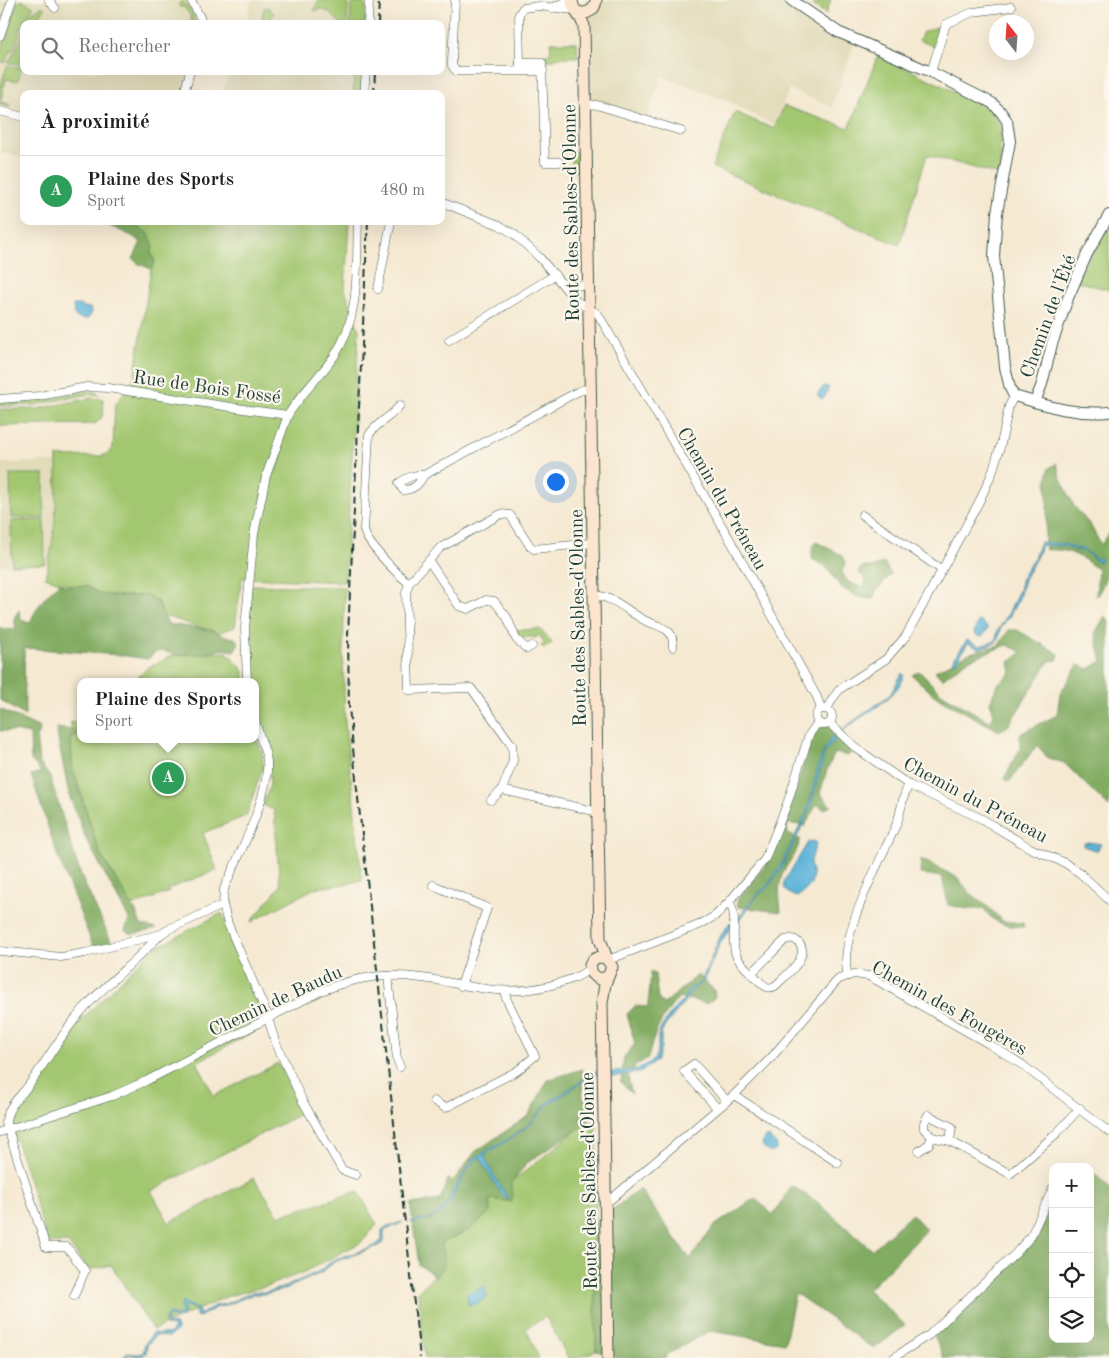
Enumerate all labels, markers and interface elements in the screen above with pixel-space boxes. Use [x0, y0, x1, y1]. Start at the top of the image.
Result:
north arrow [989, 15, 1034, 60]
search box [20, 20, 445, 75]
icon: search [38, 34, 66, 62]
text: Rechercher [78, 38, 171, 57]
street label: Route des Sables-d'Olonne [561, 104, 584, 322]
text: À proximité [40, 112, 150, 133]
text: Plaine des Sports [87, 171, 234, 190]
text: A [50, 183, 62, 199]
text: 480 m [380, 183, 425, 199]
text: Sport [87, 194, 125, 210]
street label: Chemin de l'Été [1014, 251, 1080, 381]
street label: Rue de Bois Fossé [131, 369, 282, 408]
street label: Chemin du Préneau [672, 425, 769, 574]
your location [543, 469, 569, 495]
street label: Route des Sables-d'Olonne [568, 509, 591, 727]
popup [77, 678, 259, 743]
text: Plaine des Sports [94, 691, 242, 710]
text: Sport [94, 714, 133, 730]
street label: Chemin du Préneau [899, 755, 1050, 847]
pin: A [152, 759, 184, 797]
street label: Chemin des Fougères [868, 959, 1030, 1060]
street label: Chemin de Baudu [207, 963, 345, 1041]
street label: Route des Sables-d'Olonne [579, 1072, 602, 1290]
map controls [1049, 1163, 1094, 1343]
button: + [1049, 1163, 1094, 1208]
button: − [1049, 1208, 1094, 1253]
button: locate [1049, 1253, 1094, 1298]
button: layers [1049, 1298, 1094, 1343]

